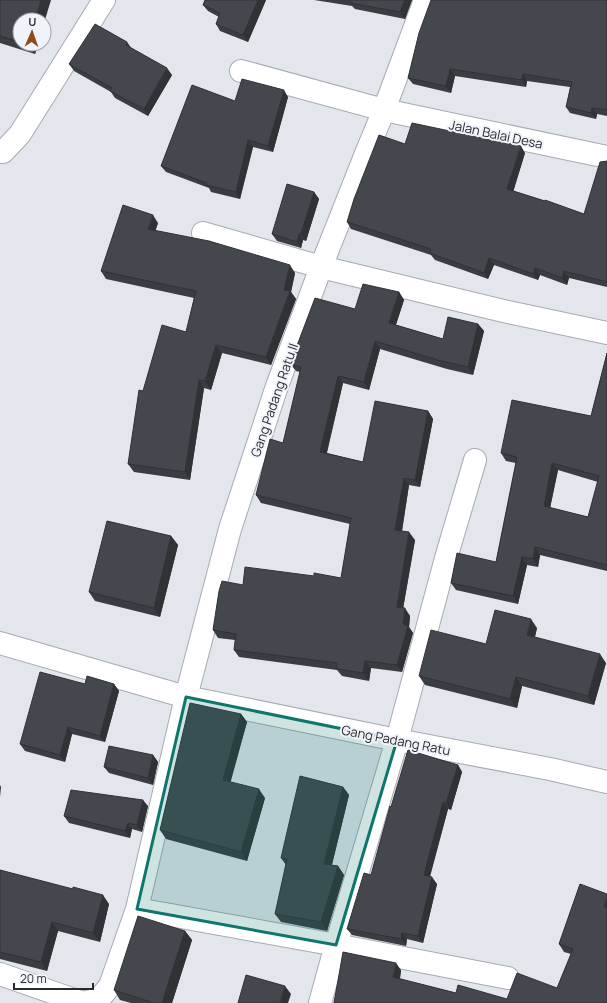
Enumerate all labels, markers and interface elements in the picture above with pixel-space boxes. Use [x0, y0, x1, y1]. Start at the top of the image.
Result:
north arrow [12, 12, 52, 52]
text: U [28, 14, 37, 29]
street label: Jalan Balai Desa [448, 115, 544, 153]
street label: Gang Padang Ratu II [246, 341, 302, 459]
street label: Gang Padang Ratu [340, 721, 452, 759]
scale bar [14, 965, 93, 991]
text: 20 m [20, 970, 47, 987]

